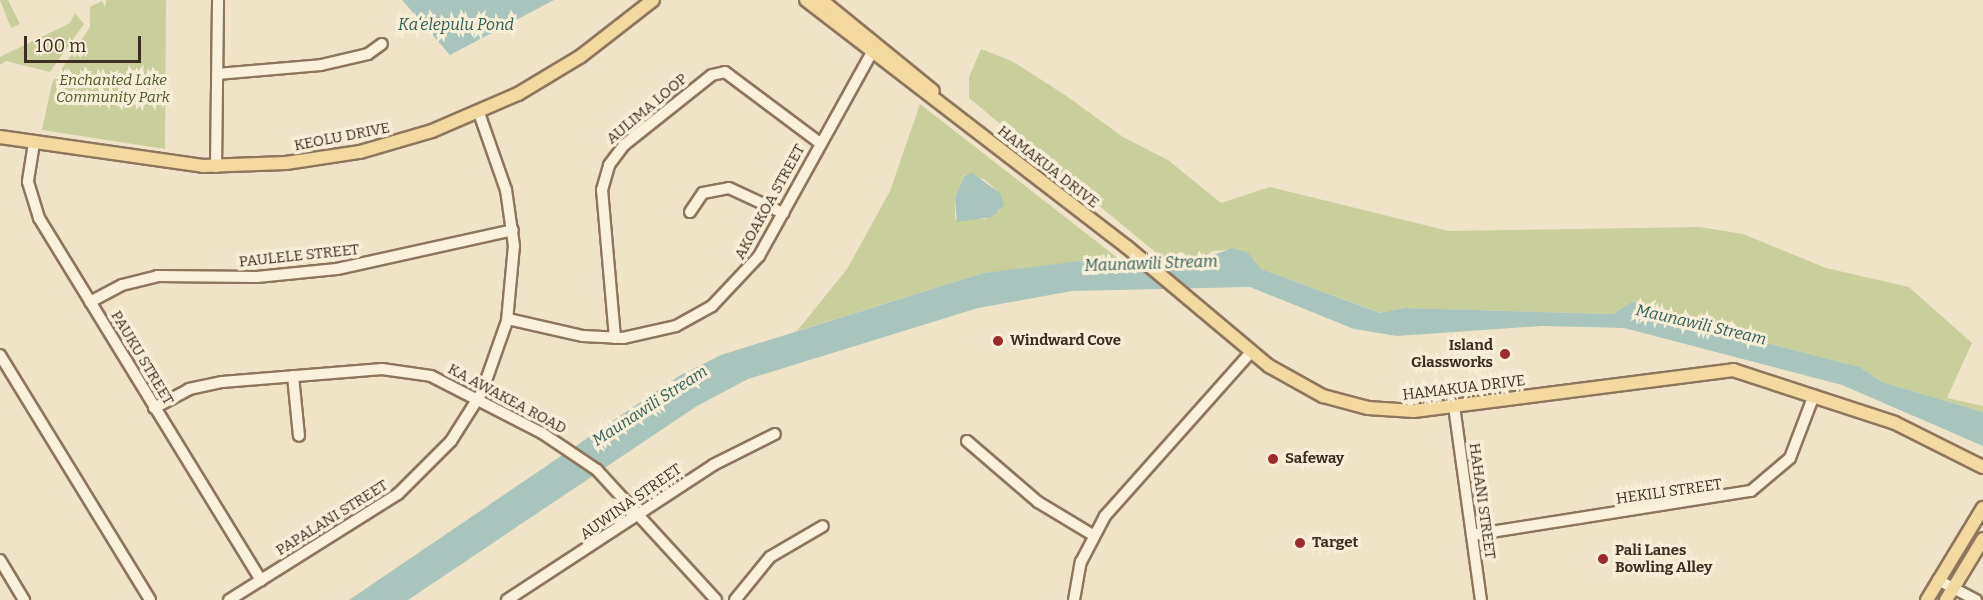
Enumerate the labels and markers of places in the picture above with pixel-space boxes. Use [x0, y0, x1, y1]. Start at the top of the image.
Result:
place label: Windward Cove [1010, 332, 1121, 350]
marker: Windward Cove [991, 334, 1005, 348]
place label: Island Glassworks [1411, 336, 1493, 371]
marker: Island Glassworks [1498, 347, 1512, 361]
place label: Safeway [1285, 450, 1344, 468]
marker: Safeway [1266, 452, 1280, 466]
place label: Target [1312, 534, 1358, 552]
marker: Target [1293, 536, 1307, 550]
place label: Pali Lanes Bowling Alley [1615, 541, 1712, 576]
marker: Pali Lanes Bowling Alley [1596, 552, 1610, 566]

